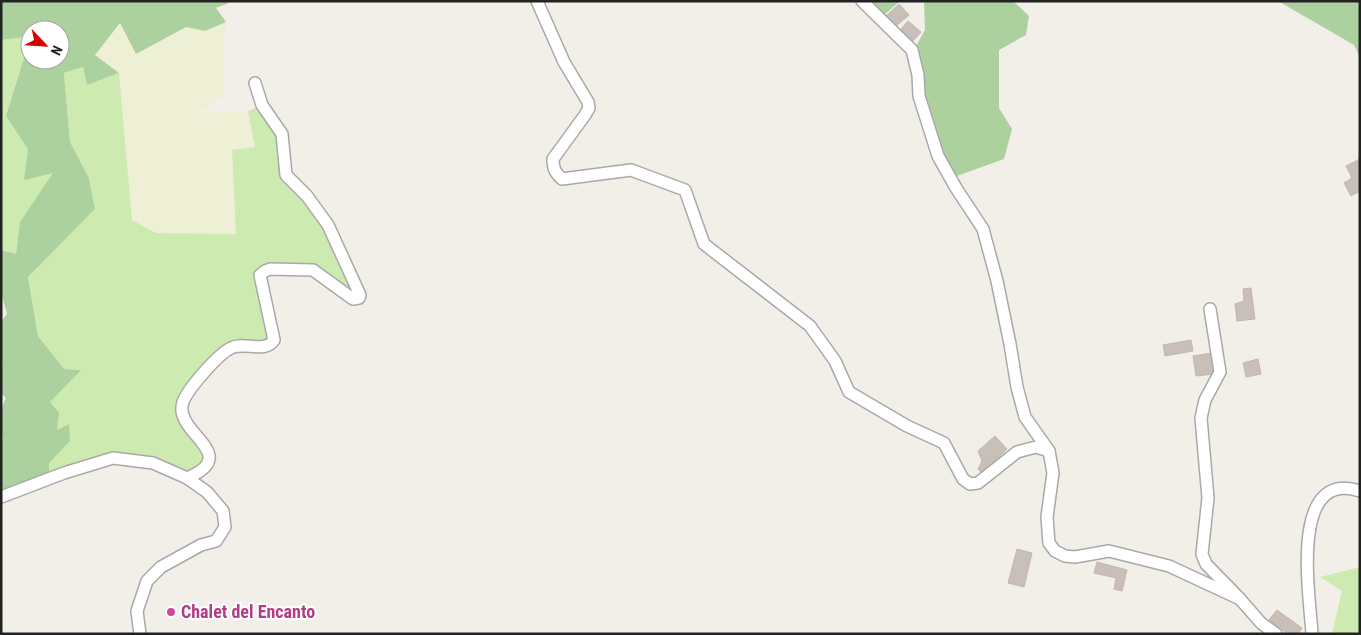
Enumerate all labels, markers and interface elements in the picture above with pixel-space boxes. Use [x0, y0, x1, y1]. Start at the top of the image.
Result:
north arrow [20, 20, 70, 70]
text: N [48, 43, 66, 58]
place label: Chalet del Encanto [181, 601, 315, 622]
marker: Chalet del Encanto [165, 606, 177, 618]

